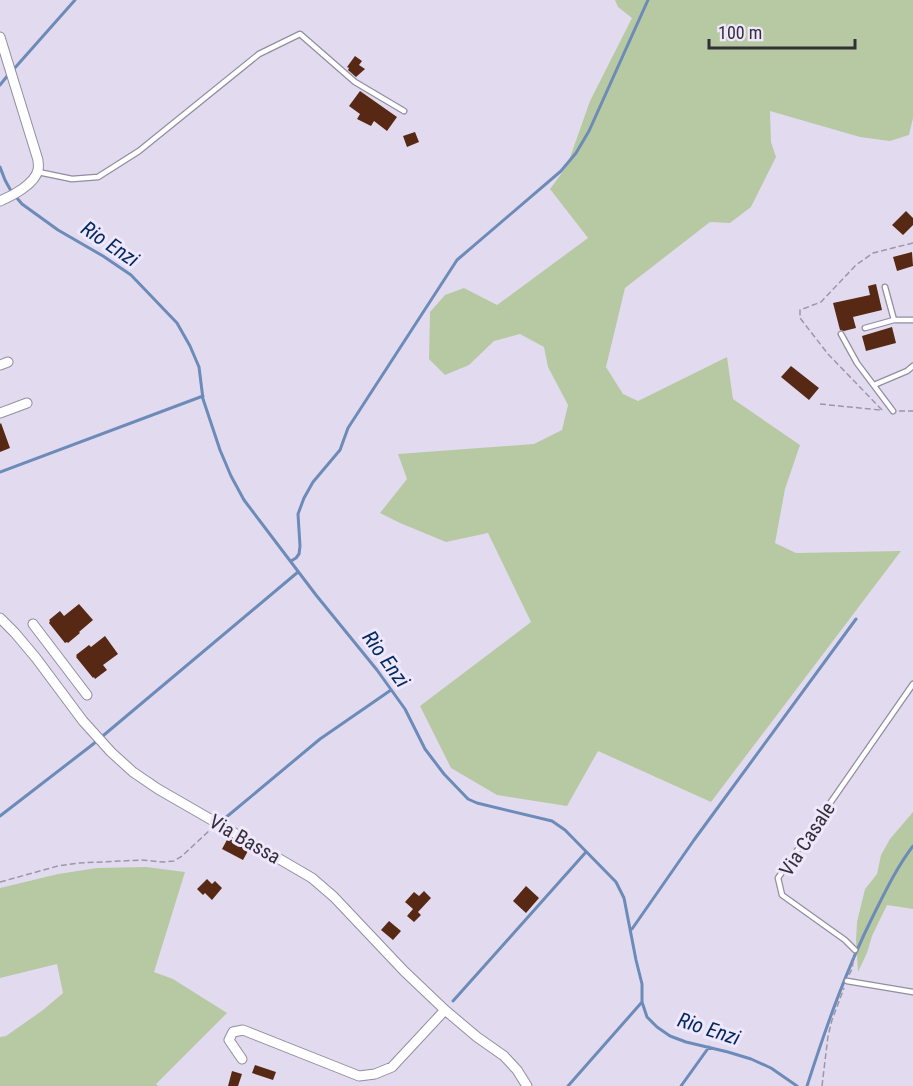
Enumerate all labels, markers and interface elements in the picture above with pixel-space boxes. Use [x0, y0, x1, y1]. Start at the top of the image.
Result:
scale bar [709, 12, 854, 50]
text: 100 m [718, 22, 762, 43]
water label: Rio Enzi [77, 216, 144, 272]
water label: Rio Enzi [357, 626, 415, 692]
street label: Via Casale [774, 797, 840, 881]
street label: Via Bassa [205, 809, 285, 869]
water label: Rio Enzi [675, 1008, 743, 1050]

